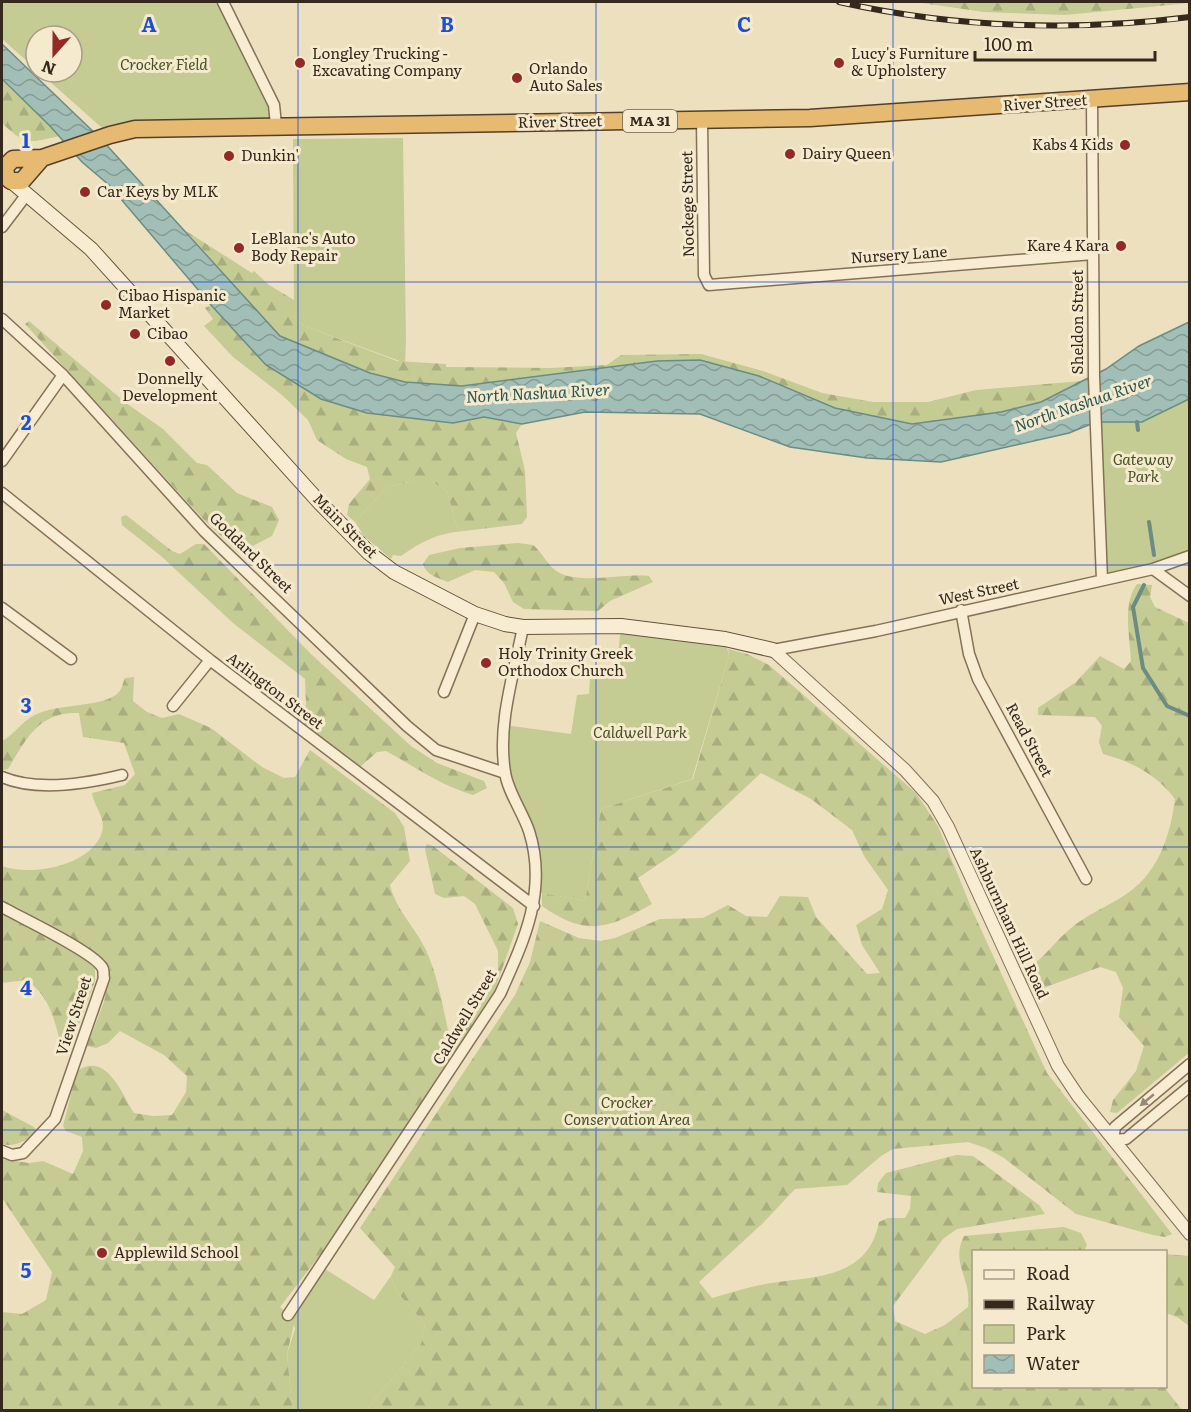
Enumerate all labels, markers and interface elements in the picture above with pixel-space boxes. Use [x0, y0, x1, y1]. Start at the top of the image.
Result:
text: A [141, 8, 157, 38]
text: B [440, 8, 454, 38]
text: C [737, 8, 751, 38]
north arrow [24, 24, 84, 84]
scale bar [975, 24, 1155, 62]
text: 100 m [984, 30, 1033, 57]
place label: Longley Trucking - Excavating Company [312, 41, 462, 81]
place label: Lucy's Furniture & Upholstery [851, 41, 969, 81]
park label: Crocker Field [120, 52, 208, 75]
text: N [38, 55, 59, 83]
marker: Longley Trucking - Excavating Company [293, 56, 307, 70]
place label: Orlando Auto Sales [529, 56, 603, 96]
marker: Lucy's Furniture & Upholstery [832, 56, 846, 70]
marker: Orlando Auto Sales [510, 71, 524, 85]
street label: River Street [1002, 87, 1088, 116]
street label: River Street [517, 108, 602, 133]
road number: MA 31 [623, 110, 677, 132]
text: 1 [22, 124, 30, 154]
place label: Kabs 4 Kids [1032, 132, 1113, 155]
marker: Kabs 4 Kids [1118, 138, 1132, 152]
place label: Dairy Queen [802, 141, 892, 164]
place label: Dunkin' [241, 143, 299, 166]
marker: Dairy Queen [783, 147, 797, 161]
marker: Dunkin' [222, 149, 236, 163]
street label: Nockege Street [674, 151, 699, 257]
place label: Car Keys by MLK [97, 179, 219, 202]
marker: Car Keys by MLK [78, 185, 92, 199]
place label: LeBlanc's Auto Body Repair [251, 226, 356, 266]
place label: Kare 4 Kara [1027, 233, 1110, 256]
street label: Nursery Lane [850, 239, 948, 268]
marker: Kare 4 Kara [1114, 239, 1128, 253]
marker: LeBlanc's Auto Body Repair [232, 241, 246, 255]
street label: Sheldon Street [1065, 270, 1088, 374]
place label: Cibao Hispanic Market [118, 283, 227, 323]
marker: Cibao Hispanic Market [99, 298, 113, 312]
place label: Cibao [147, 321, 188, 344]
marker: Cibao [128, 327, 142, 341]
marker: Donnelly Development [163, 354, 177, 368]
place label: Donnelly Development [122, 366, 218, 406]
water label: North Nashua River [1011, 367, 1155, 437]
water label: North Nashua River [465, 376, 611, 408]
text: 2 [21, 406, 32, 436]
park label: Gateway Park [1113, 447, 1173, 487]
street label: Main Street [308, 487, 384, 563]
street label: Goddard Street [205, 506, 299, 598]
street label: West Street [937, 571, 1021, 610]
place label: Holy Trinity Greek Orthodox Church [498, 641, 634, 681]
street label: Arlington Street [223, 646, 329, 734]
marker: Holy Trinity Greek Orthodox Church [479, 656, 493, 670]
text: 3 [20, 689, 32, 719]
street label: Read Street [1001, 698, 1060, 781]
park label: Caldwell Park [593, 720, 688, 743]
street label: Ashburnham Hill Road [965, 843, 1056, 1002]
street label: Caldwell Street [426, 964, 502, 1069]
text: 4 [20, 971, 32, 1001]
street label: View Street [49, 973, 96, 1058]
park label: Crocker Conservation Area [564, 1090, 691, 1130]
one-way arrow [1140, 1093, 1155, 1106]
place label: Applewild School [114, 1240, 239, 1263]
marker: Applewild School [95, 1246, 109, 1260]
legend [972, 1250, 1167, 1388]
text: 5 [21, 1254, 32, 1284]
text: Road [1026, 1259, 1070, 1286]
text: Railway [1026, 1289, 1095, 1316]
text: Park [1026, 1319, 1067, 1346]
text: Water [1026, 1349, 1080, 1376]

